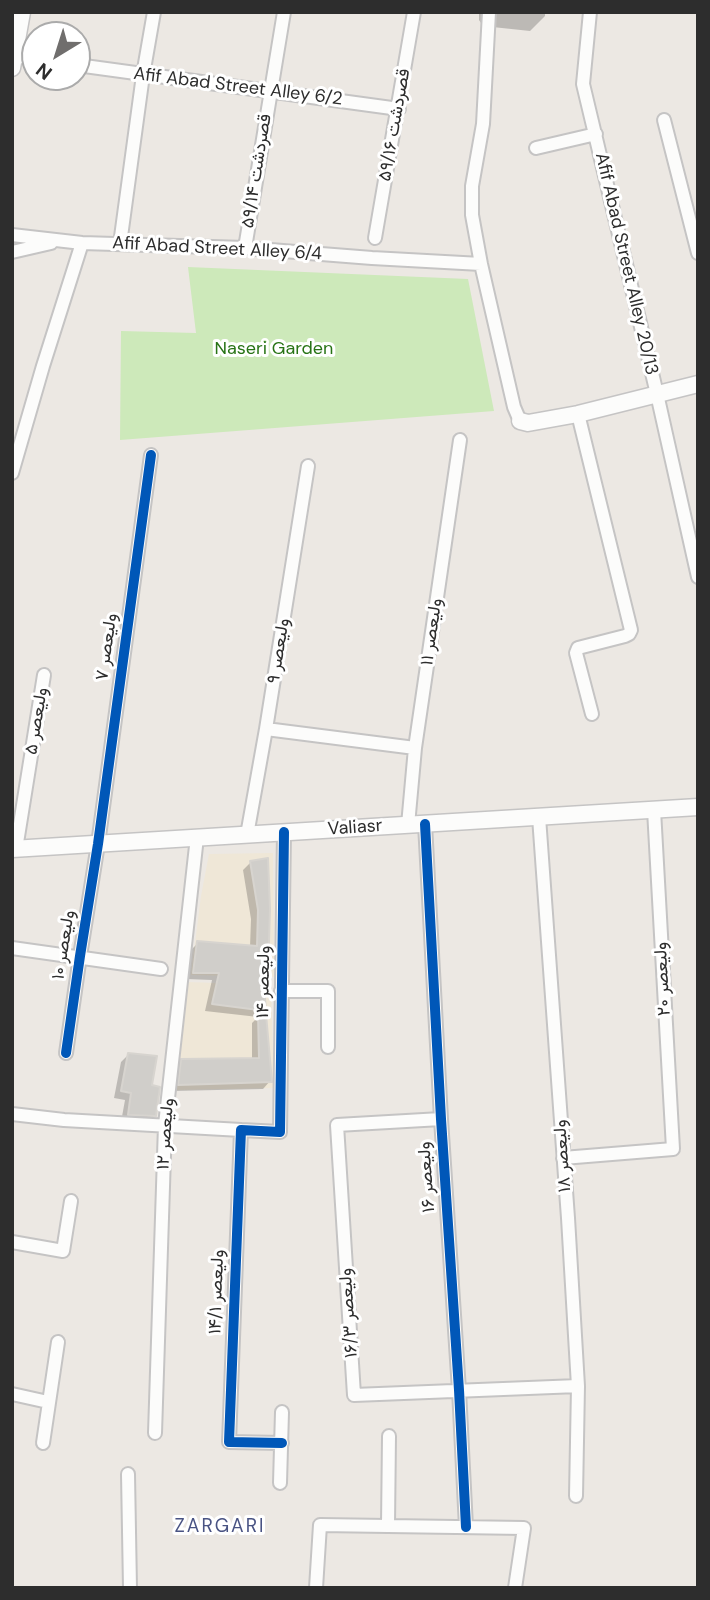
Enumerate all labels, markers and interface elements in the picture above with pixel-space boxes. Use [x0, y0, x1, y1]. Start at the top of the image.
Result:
north arrow [21, 21, 91, 91]
text: N [31, 57, 57, 85]
street label: Afif Abad Street Alley 6/2 [132, 63, 344, 111]
street label: ۵۹/۱۶ قصردشت [374, 67, 416, 183]
street label: ۵۹/۱۴ قصردشت [237, 112, 277, 230]
street label: Afif Abad Street Alley 20/13 [590, 151, 662, 377]
street label: Afif Abad Street Alley 6/4 [112, 233, 322, 265]
park label: Naseri Garden [215, 338, 333, 360]
street label: ۱۱ ولیعصر [417, 597, 447, 667]
street label: ۷ ولیعصر [92, 612, 122, 682]
street label: ۹ ولیعصر [263, 617, 295, 685]
street label: ۵ ولیعصر [21, 686, 53, 756]
street label: Valiasr [327, 815, 383, 841]
street label: ۱۰ ولیعصر [48, 909, 80, 981]
street label: ۲۰ ولیعصر [650, 941, 676, 1017]
street label: ۱۴ ولیعصر [253, 945, 275, 1019]
street label: ۱۲ ولیعصر [153, 1097, 179, 1171]
street label: ۱۸ ولیعصر [550, 1119, 576, 1193]
street label: ۱۶ ولیعصر [414, 1141, 440, 1213]
street label: ۱۴/۱ ولیعصر [205, 1249, 229, 1335]
street label: ۱۶/۳ ولیعصر [335, 1267, 363, 1359]
district label: ZARGARI [175, 1516, 265, 1538]

